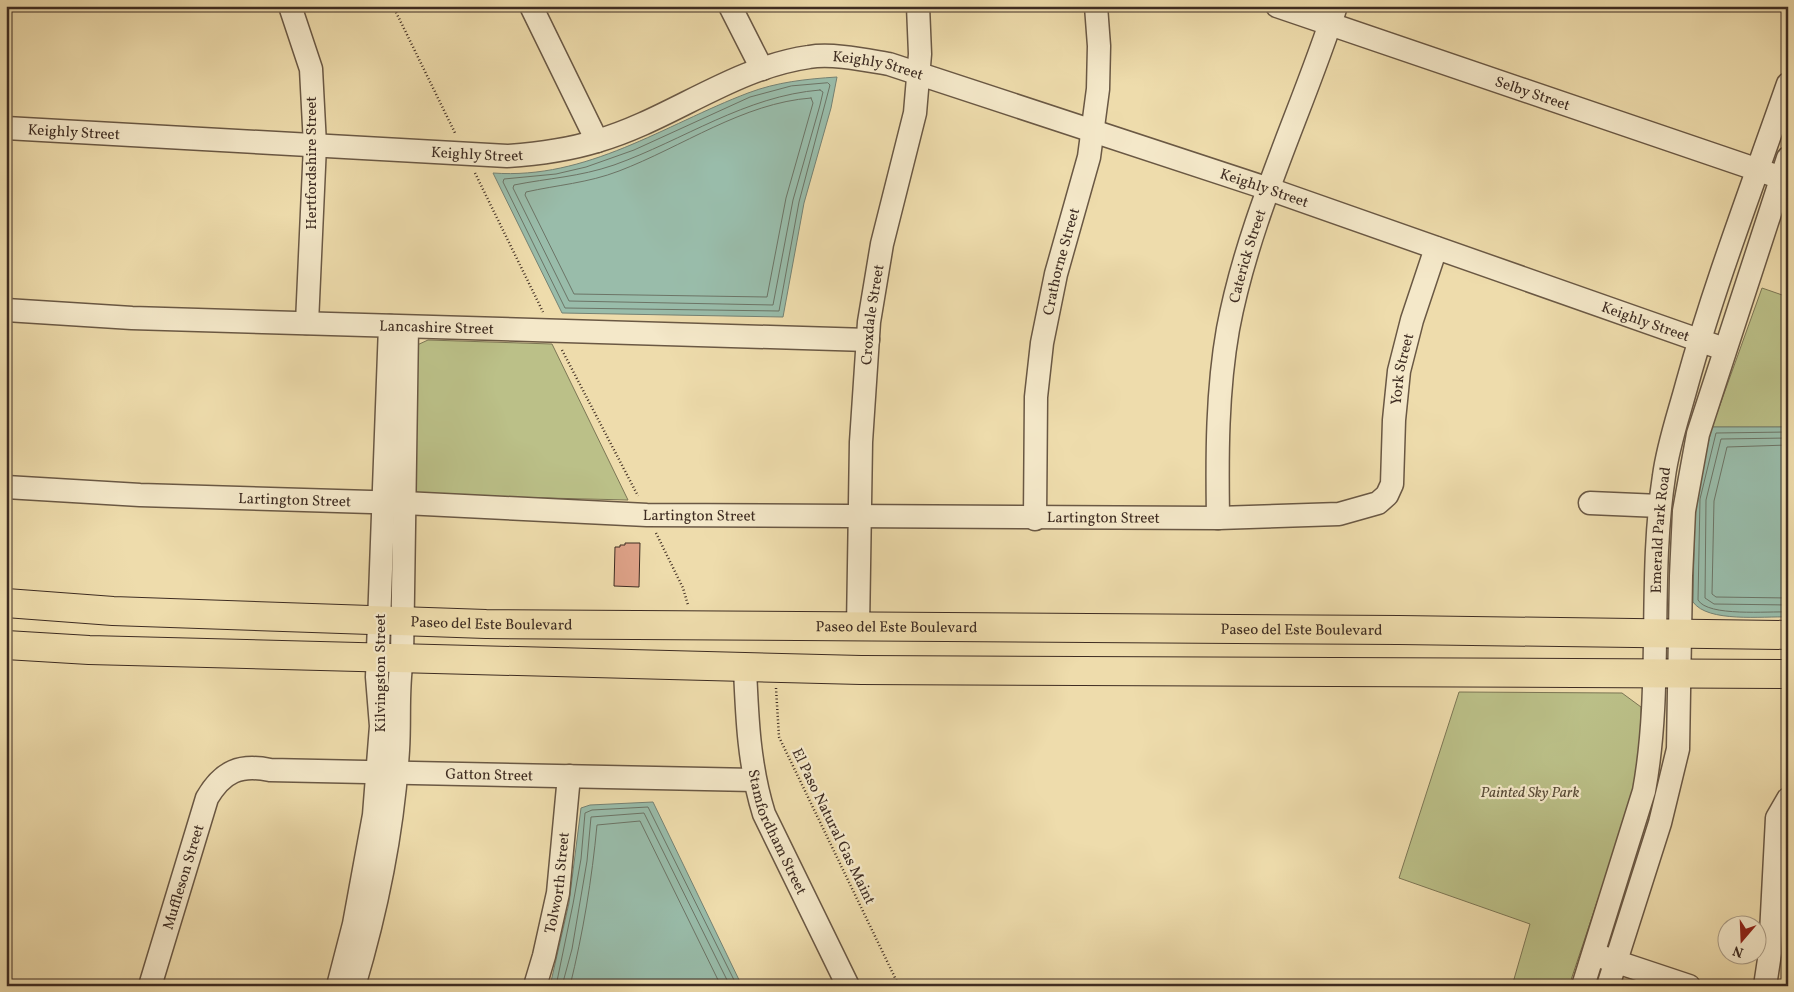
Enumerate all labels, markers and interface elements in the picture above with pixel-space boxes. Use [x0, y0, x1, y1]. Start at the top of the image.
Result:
street label: Keighly Street [832, 47, 926, 86]
street label: Selby Street [1492, 72, 1572, 117]
street label: Hertfordshire Street [302, 96, 323, 230]
street label: Keighly Street [27, 120, 121, 146]
street label: Keighly Street [430, 143, 524, 168]
street label: Keighly Street [1217, 165, 1311, 214]
street label: Crathorne Street [1039, 206, 1086, 317]
street label: Caterick Street [1225, 207, 1272, 305]
street label: Croxdale Street [857, 263, 890, 366]
street label: Keighly Street [1598, 298, 1692, 348]
street label: Lancashire Street [379, 316, 494, 341]
street label: York Street [1387, 331, 1420, 406]
street label: Emerald Park Road [1647, 466, 1677, 594]
street label: Lartington Street [238, 489, 351, 513]
street label: Lartington Street [643, 506, 756, 528]
street label: Lartington Street [1047, 508, 1160, 530]
street label: Paseo del Este Boulevard [410, 612, 573, 637]
street label: Kilvingston Street [371, 613, 392, 733]
street label: Paseo del Este Boulevard [815, 617, 978, 639]
street label: Paseo del Este Boulevard [1220, 620, 1383, 642]
street label: El Paso Natural Gas Maint [786, 745, 880, 908]
street label: Gatton Street [445, 765, 533, 787]
street label: Stamfordham Street [742, 768, 811, 899]
park label: Painted Sky Park [1481, 783, 1579, 804]
street label: Muffleson Street [159, 822, 210, 933]
street label: Tolworth Street [540, 831, 576, 936]
north arrow [1716, 914, 1766, 964]
text: N [1730, 940, 1746, 962]

